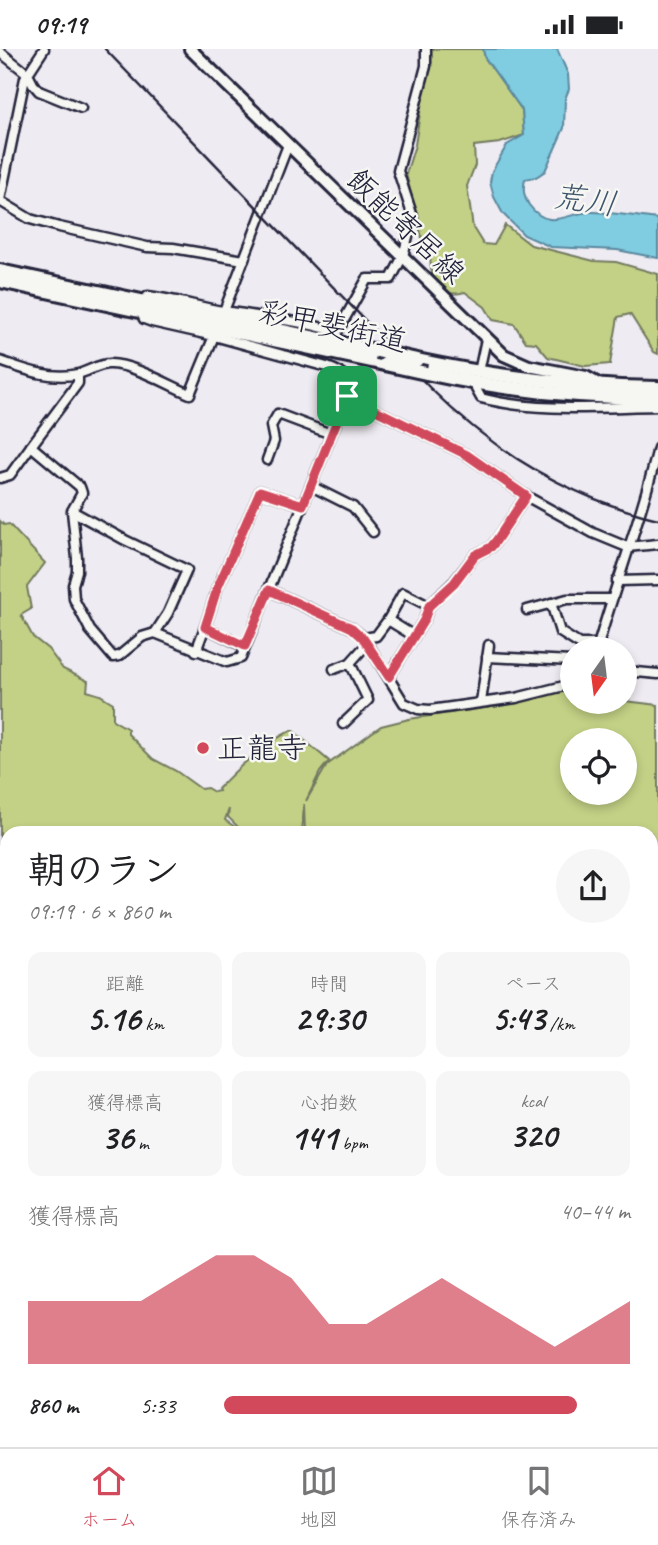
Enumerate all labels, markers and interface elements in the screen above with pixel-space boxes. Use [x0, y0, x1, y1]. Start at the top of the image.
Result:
text: 09:19 [35, 8, 86, 41]
street label: 飯能寄居線 [339, 160, 473, 292]
water label: 荒川 [550, 175, 620, 225]
street label: 彩甲斐街道 [256, 292, 410, 360]
pin [317, 366, 377, 426]
icon: arrive [328, 377, 366, 415]
north arrow [560, 637, 637, 714]
map controls [560, 637, 637, 805]
button: locate [560, 728, 637, 805]
place label: 正龍寺 [217, 729, 307, 767]
marker: 正龍寺 [195, 740, 211, 756]
text: 朝のラン [28, 847, 180, 894]
button: share [556, 849, 630, 923]
text: 09:19 · 6 × 860 m [28, 897, 171, 926]
text: 距離 [106, 972, 144, 996]
text: 時間 [310, 972, 348, 996]
text: ペース [505, 972, 561, 996]
text: 5.16 [86, 996, 141, 1041]
text: 29:30 [294, 996, 364, 1041]
text: 5:43 [491, 996, 545, 1041]
text: km [141, 1012, 164, 1036]
text: /km [545, 1012, 575, 1036]
text: kcal [520, 1089, 546, 1113]
text: 獲得標高 [87, 1091, 163, 1115]
text: 心拍数 [300, 1091, 358, 1115]
text: 320 [509, 1113, 557, 1158]
text: 36 [101, 1115, 134, 1160]
text: 141 [290, 1115, 337, 1160]
text: m [134, 1131, 149, 1155]
text: bpm [337, 1131, 368, 1155]
text: 40–44 m [560, 1197, 630, 1226]
text: 獲得標高 [28, 1202, 120, 1231]
text: 860 m [28, 1391, 78, 1420]
text: 5:33 [140, 1391, 176, 1420]
tab: ホーム [81, 1462, 138, 1532]
tab: 地図 [300, 1462, 338, 1532]
tab: 保存済み [501, 1462, 577, 1532]

